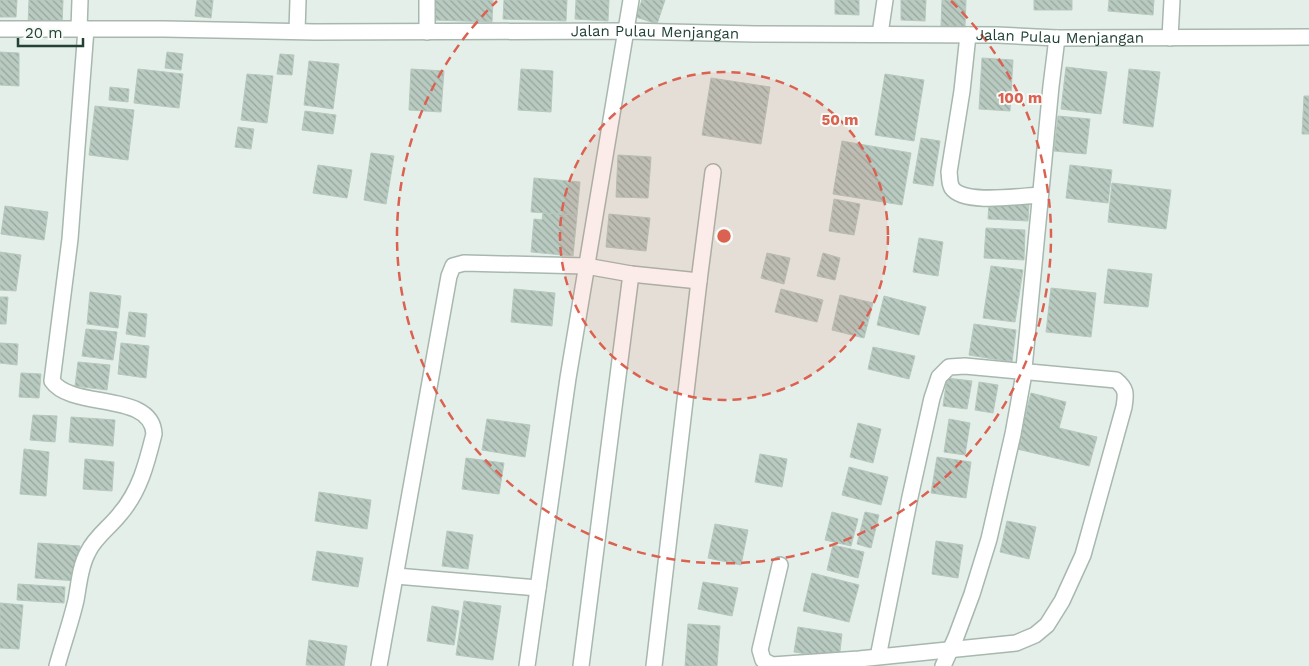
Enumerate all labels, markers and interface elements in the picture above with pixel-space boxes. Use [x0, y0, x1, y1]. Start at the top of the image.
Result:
scale bar [18, 15, 82, 47]
street label: Jalan Pulau Menjangan [571, 22, 739, 43]
text: 20 m [25, 24, 63, 42]
street label: Jalan Pulau Menjangan [976, 26, 1144, 47]
text: 100 m [998, 89, 1042, 107]
text: 50 m [822, 111, 858, 129]
centre of rings [715, 227, 733, 245]

